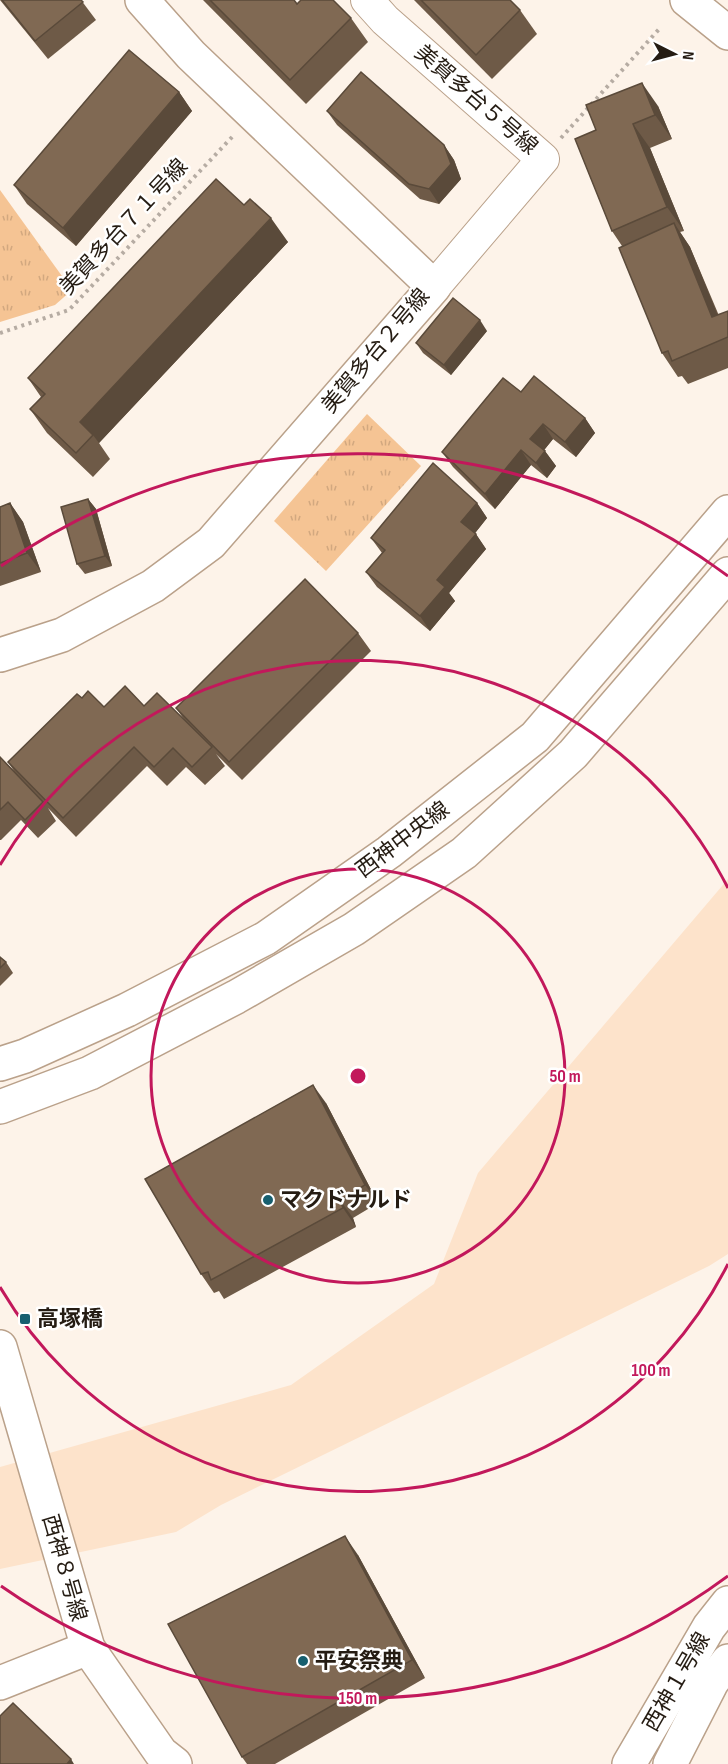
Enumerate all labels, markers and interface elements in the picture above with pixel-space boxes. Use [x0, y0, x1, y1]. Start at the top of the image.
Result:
north arrow [644, 24, 704, 84]
street label: 美賀多台５号線 [409, 39, 543, 161]
text: N [678, 50, 697, 61]
street label: 美賀多台７１号線 [54, 153, 194, 301]
street label: 美賀多台２号線 [316, 283, 436, 419]
street label: 西神中央線 [351, 796, 455, 884]
centre of rings [348, 1066, 368, 1086]
text: 50 m [549, 1066, 581, 1087]
place label: マクドナルド [280, 1187, 412, 1214]
marker: マクドナルド [261, 1193, 275, 1207]
place label: 高塚橋 [37, 1306, 103, 1333]
marker: 高塚橋 [18, 1312, 32, 1326]
text: 100 m [632, 1360, 671, 1381]
street label: 西神８号線 [36, 1511, 92, 1625]
street label: 西神１号線 [638, 1628, 716, 1736]
place label: 平安祭典 [315, 1648, 403, 1675]
marker: 平安祭典 [296, 1654, 310, 1668]
text: 150 m [339, 1688, 377, 1709]

